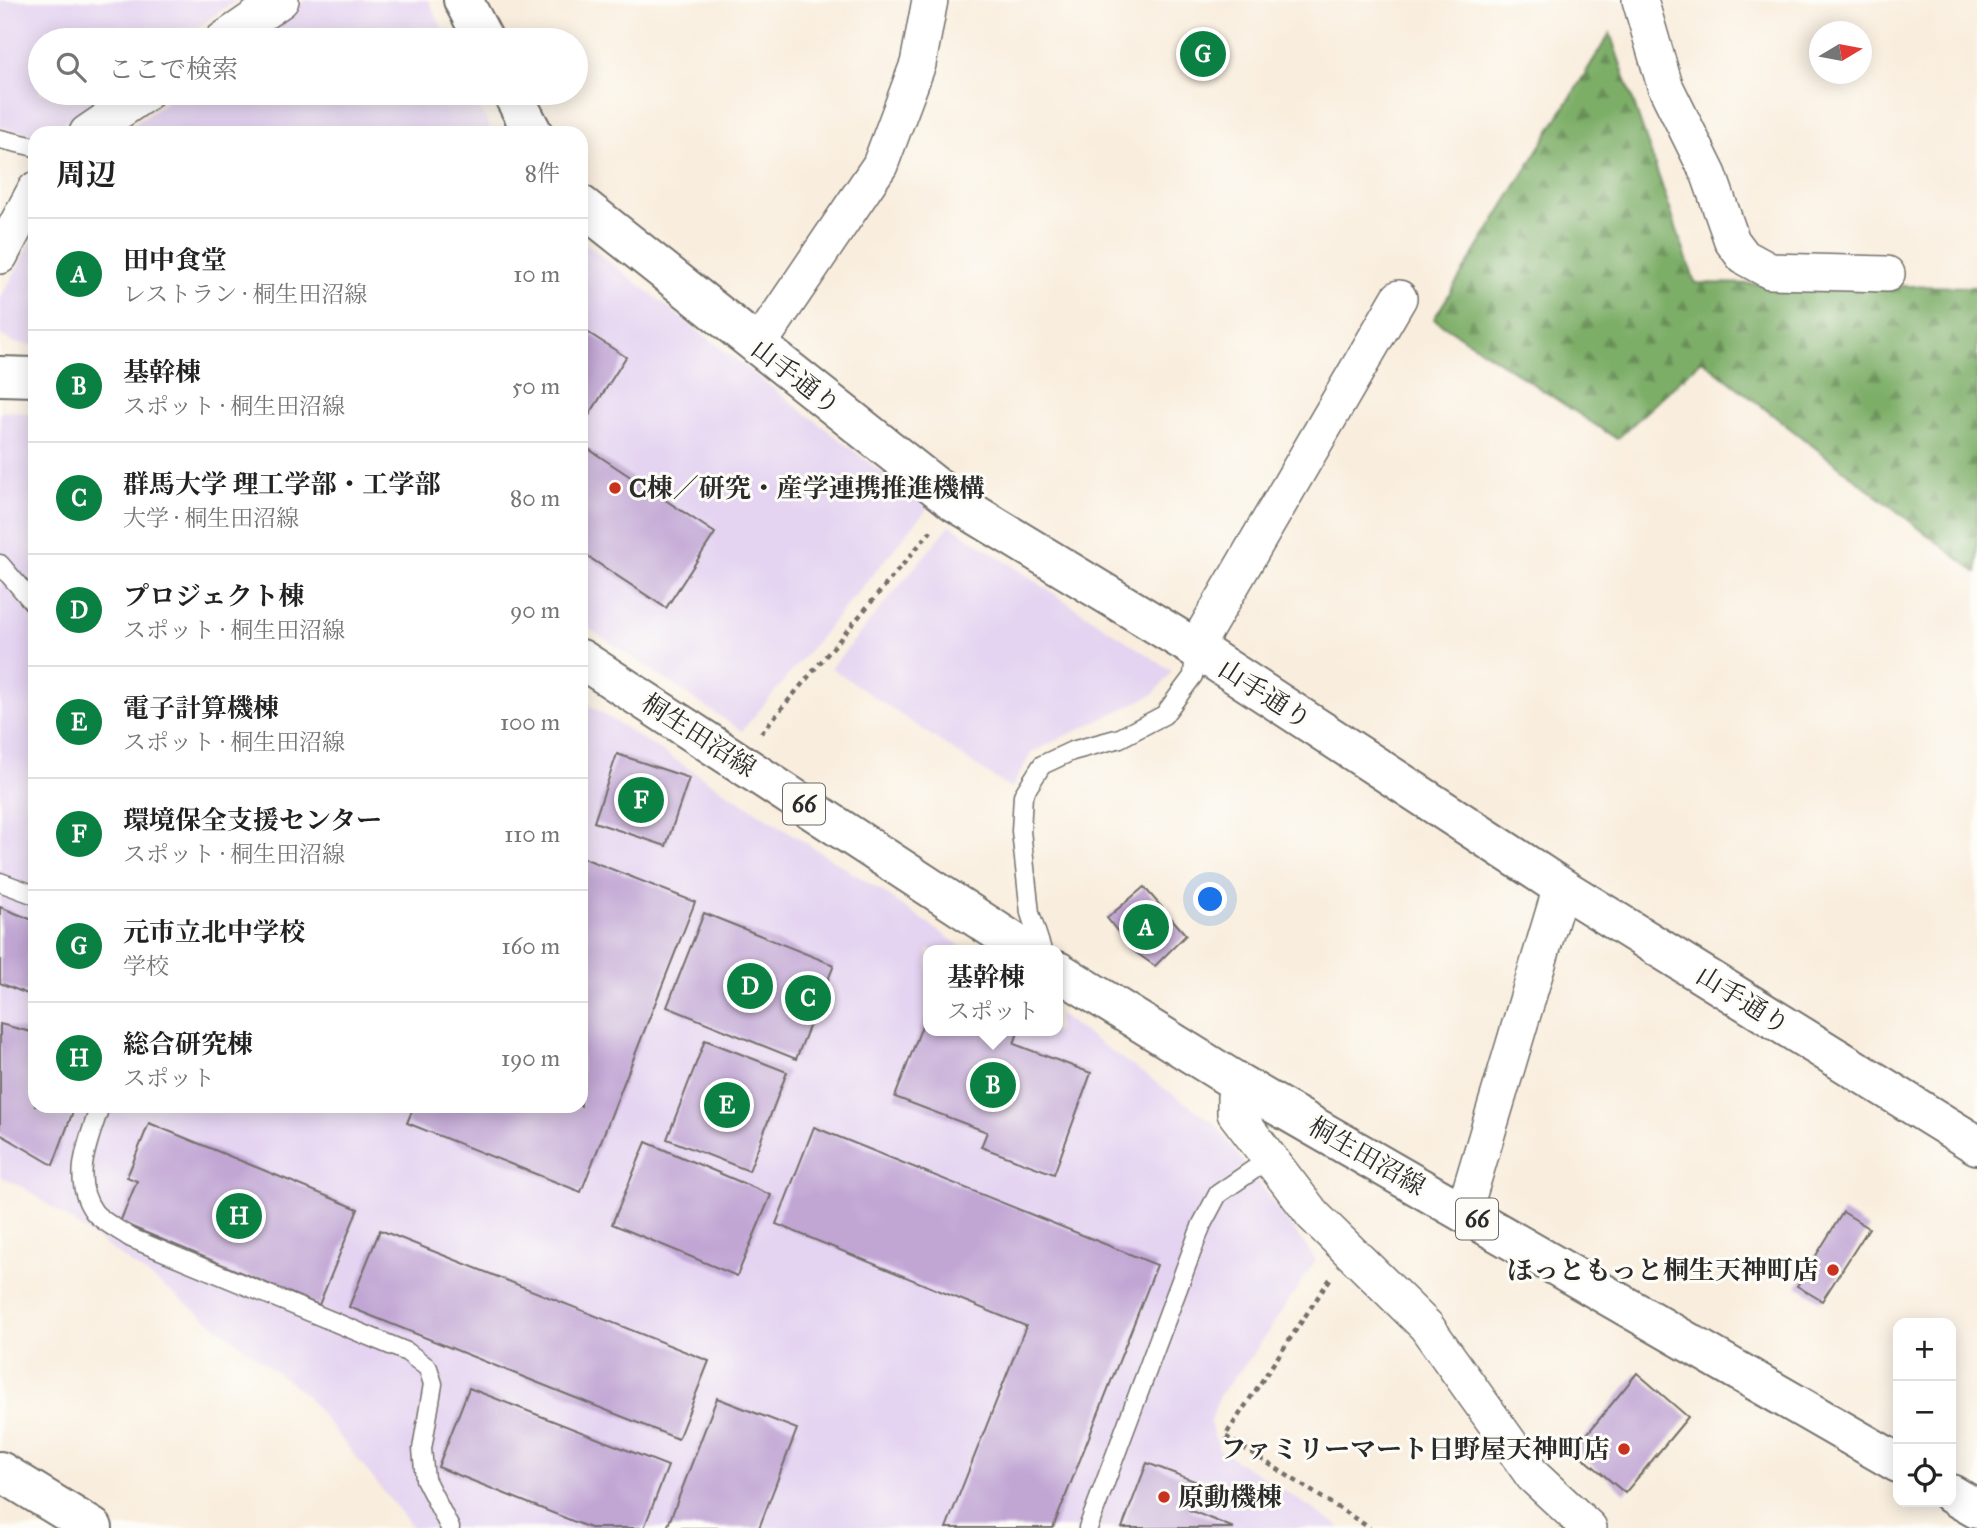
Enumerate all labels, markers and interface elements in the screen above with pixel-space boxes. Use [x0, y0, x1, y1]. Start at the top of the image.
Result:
north arrow [1809, 21, 1872, 84]
search box [28, 28, 588, 105]
pin: G [1180, 28, 1226, 80]
icon: search [52, 48, 90, 86]
text: ここで検索 [108, 53, 238, 85]
text: 周辺 [56, 157, 116, 193]
text: 8件 [525, 159, 560, 187]
text: 田中食堂 [123, 244, 227, 276]
text: A [71, 260, 87, 288]
text: 10 m [513, 260, 560, 288]
text: レストラン · 桐生田沼線 [123, 280, 367, 308]
street label: 山手通り [745, 332, 847, 422]
text: 基幹棟 [123, 356, 201, 388]
text: B [71, 372, 87, 400]
text: 50 m [512, 372, 560, 400]
text: スポット · 桐生田沼線 [123, 392, 345, 420]
text: 群馬大学 理工学部・工学部 [123, 468, 441, 500]
place label: C棟／研究・産学連携推進機構 [629, 472, 985, 504]
marker: C棟／研究・産学連携推進機構 [607, 480, 623, 496]
text: C [71, 484, 87, 512]
text: 80 m [510, 484, 560, 512]
text: 大学 · 桐生田沼線 [123, 504, 299, 532]
text: プロジェクト棟 [123, 580, 304, 612]
text: D [70, 596, 88, 624]
text: 90 m [510, 596, 560, 624]
text: スポット · 桐生田沼線 [123, 616, 345, 644]
street label: 山手通り [1213, 652, 1317, 736]
street label: 桐生田沼線 [636, 686, 762, 784]
text: 電子計算機棟 [123, 692, 279, 724]
text: E [71, 708, 87, 736]
text: 100 m [500, 708, 560, 736]
text: スポット · 桐生田沼線 [123, 728, 345, 756]
pin: F [618, 774, 664, 826]
road number: 66 [783, 784, 825, 824]
text: 環境保全支援センター [123, 804, 382, 836]
text: F [71, 820, 87, 848]
text: 110 m [504, 820, 560, 848]
text: スポット · 桐生田沼線 [123, 840, 345, 868]
your location [1193, 882, 1227, 916]
pin: A [1123, 901, 1169, 953]
text: 元市立北中学校 [123, 916, 305, 948]
text: G [71, 932, 87, 960]
text: 160 m [502, 932, 560, 960]
popup [923, 945, 1063, 1036]
text: 学校 [123, 952, 169, 980]
street label: 山手通り [1690, 959, 1796, 1041]
pin: D [727, 960, 773, 1012]
text: 基幹棟 [947, 961, 1025, 993]
pin: C [785, 972, 831, 1024]
text: スポット [947, 997, 1039, 1025]
text: 総合研究棟 [123, 1028, 253, 1060]
text: H [69, 1044, 89, 1072]
text: 190 m [501, 1044, 560, 1072]
pin: B [970, 1059, 1016, 1111]
text: スポット [123, 1064, 215, 1092]
pin: E [704, 1079, 750, 1131]
street label: 桐生田沼線 [1303, 1110, 1431, 1202]
pin: H [216, 1190, 262, 1242]
road number: 66 [1456, 1198, 1498, 1240]
place label: ほっともっと桐生天神町店 [1507, 1254, 1819, 1286]
marker: ほっともっと桐生天神町店 [1825, 1262, 1841, 1278]
map controls [1893, 1318, 1956, 1507]
button: + [1893, 1318, 1956, 1381]
button: − [1893, 1381, 1956, 1444]
place label: ファミリーマート日野屋天神町店 [1221, 1433, 1610, 1465]
marker: ファミリーマート日野屋天神町店 [1616, 1441, 1632, 1457]
button: locate [1893, 1444, 1956, 1507]
place label: 原動機棟 [1178, 1481, 1282, 1513]
marker: 原動機棟 [1156, 1489, 1172, 1505]

